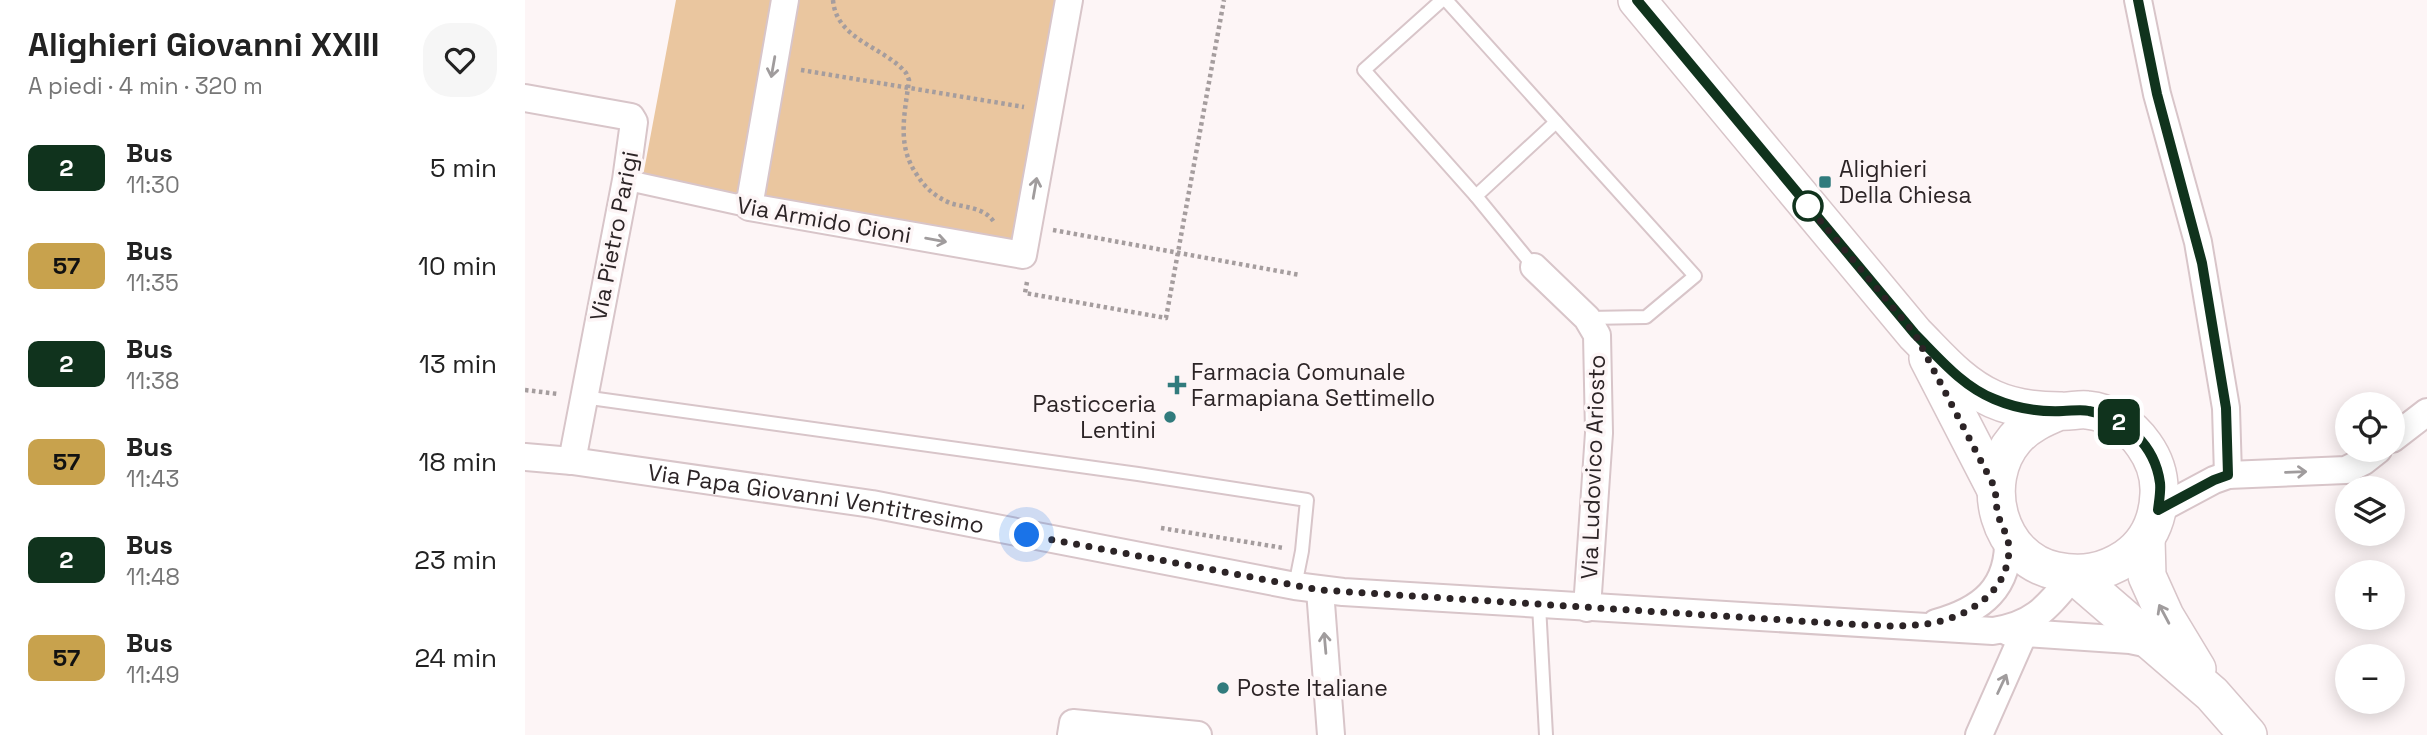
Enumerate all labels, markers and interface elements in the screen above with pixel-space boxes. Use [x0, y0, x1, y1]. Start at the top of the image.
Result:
button: heart [423, 23, 497, 97]
text: Alighieri Giovanni XXIII [28, 24, 379, 66]
one-way arrow [766, 55, 779, 78]
text: A piedi · 4 min · 320 m [28, 71, 263, 101]
text: Bus [126, 136, 173, 170]
street label: Via Pietro Parigi [583, 149, 645, 323]
text: 5 min [430, 151, 497, 185]
text: 2 [59, 152, 74, 183]
place label: Alighieri Della Chiesa [1839, 154, 1972, 210]
text: 11:30 [126, 170, 180, 200]
marker: Alighieri Della Chiesa [1817, 174, 1833, 190]
one-way arrow [1029, 177, 1042, 200]
street label: Via Armido Cioni [734, 190, 914, 250]
unlabelled marker [1793, 191, 1823, 221]
text: Bus [126, 234, 173, 268]
one-way arrow [925, 234, 947, 247]
text: 10 min [418, 249, 497, 283]
text: 57 [53, 250, 80, 281]
text: 11:35 [126, 268, 179, 298]
text: Bus [126, 332, 173, 366]
text: 13 min [419, 347, 497, 381]
text: 2 [59, 348, 74, 379]
street label: Via Ludovico Ariosto [1574, 354, 1612, 580]
place label: Farmacia Comunale Farmapiana Settimello [1191, 357, 1435, 413]
text: 11:38 [126, 366, 179, 396]
marker: Farmacia Comunale Farmapiana Settimello [1169, 377, 1185, 393]
place label: Pasticceria Lentini [1033, 389, 1156, 445]
map controls [2335, 392, 2405, 714]
button: locate [2335, 392, 2405, 462]
line badge: 2 [2096, 399, 2142, 445]
text: 2 [2112, 406, 2126, 437]
marker: Pasticceria Lentini [1162, 409, 1178, 425]
text: Bus [126, 430, 173, 464]
text: 18 min [419, 445, 497, 479]
text: 57 [53, 446, 80, 477]
street label: Via Papa Giovanni Ventitresimo [646, 457, 987, 540]
text: 11:43 [126, 464, 179, 494]
one-way arrow [2284, 465, 2307, 478]
button: layers [2335, 476, 2405, 546]
your location [1009, 517, 1044, 552]
text: Bus [126, 528, 173, 562]
text: 23 min [414, 543, 497, 577]
text: 2 [59, 544, 74, 575]
button: + [2335, 560, 2405, 630]
text: 11:48 [126, 562, 180, 592]
one-way arrow [2157, 604, 2171, 625]
text: Bus [126, 626, 173, 660]
one-way arrow [1318, 632, 1331, 654]
text: 24 min [414, 641, 497, 675]
text: 57 [53, 642, 80, 673]
button: − [2335, 644, 2405, 714]
text: 11:49 [126, 660, 180, 690]
place label: Poste Italiane [1237, 673, 1388, 703]
one-way arrow [1996, 674, 2009, 696]
marker: Poste Italiane [1215, 680, 1231, 696]

